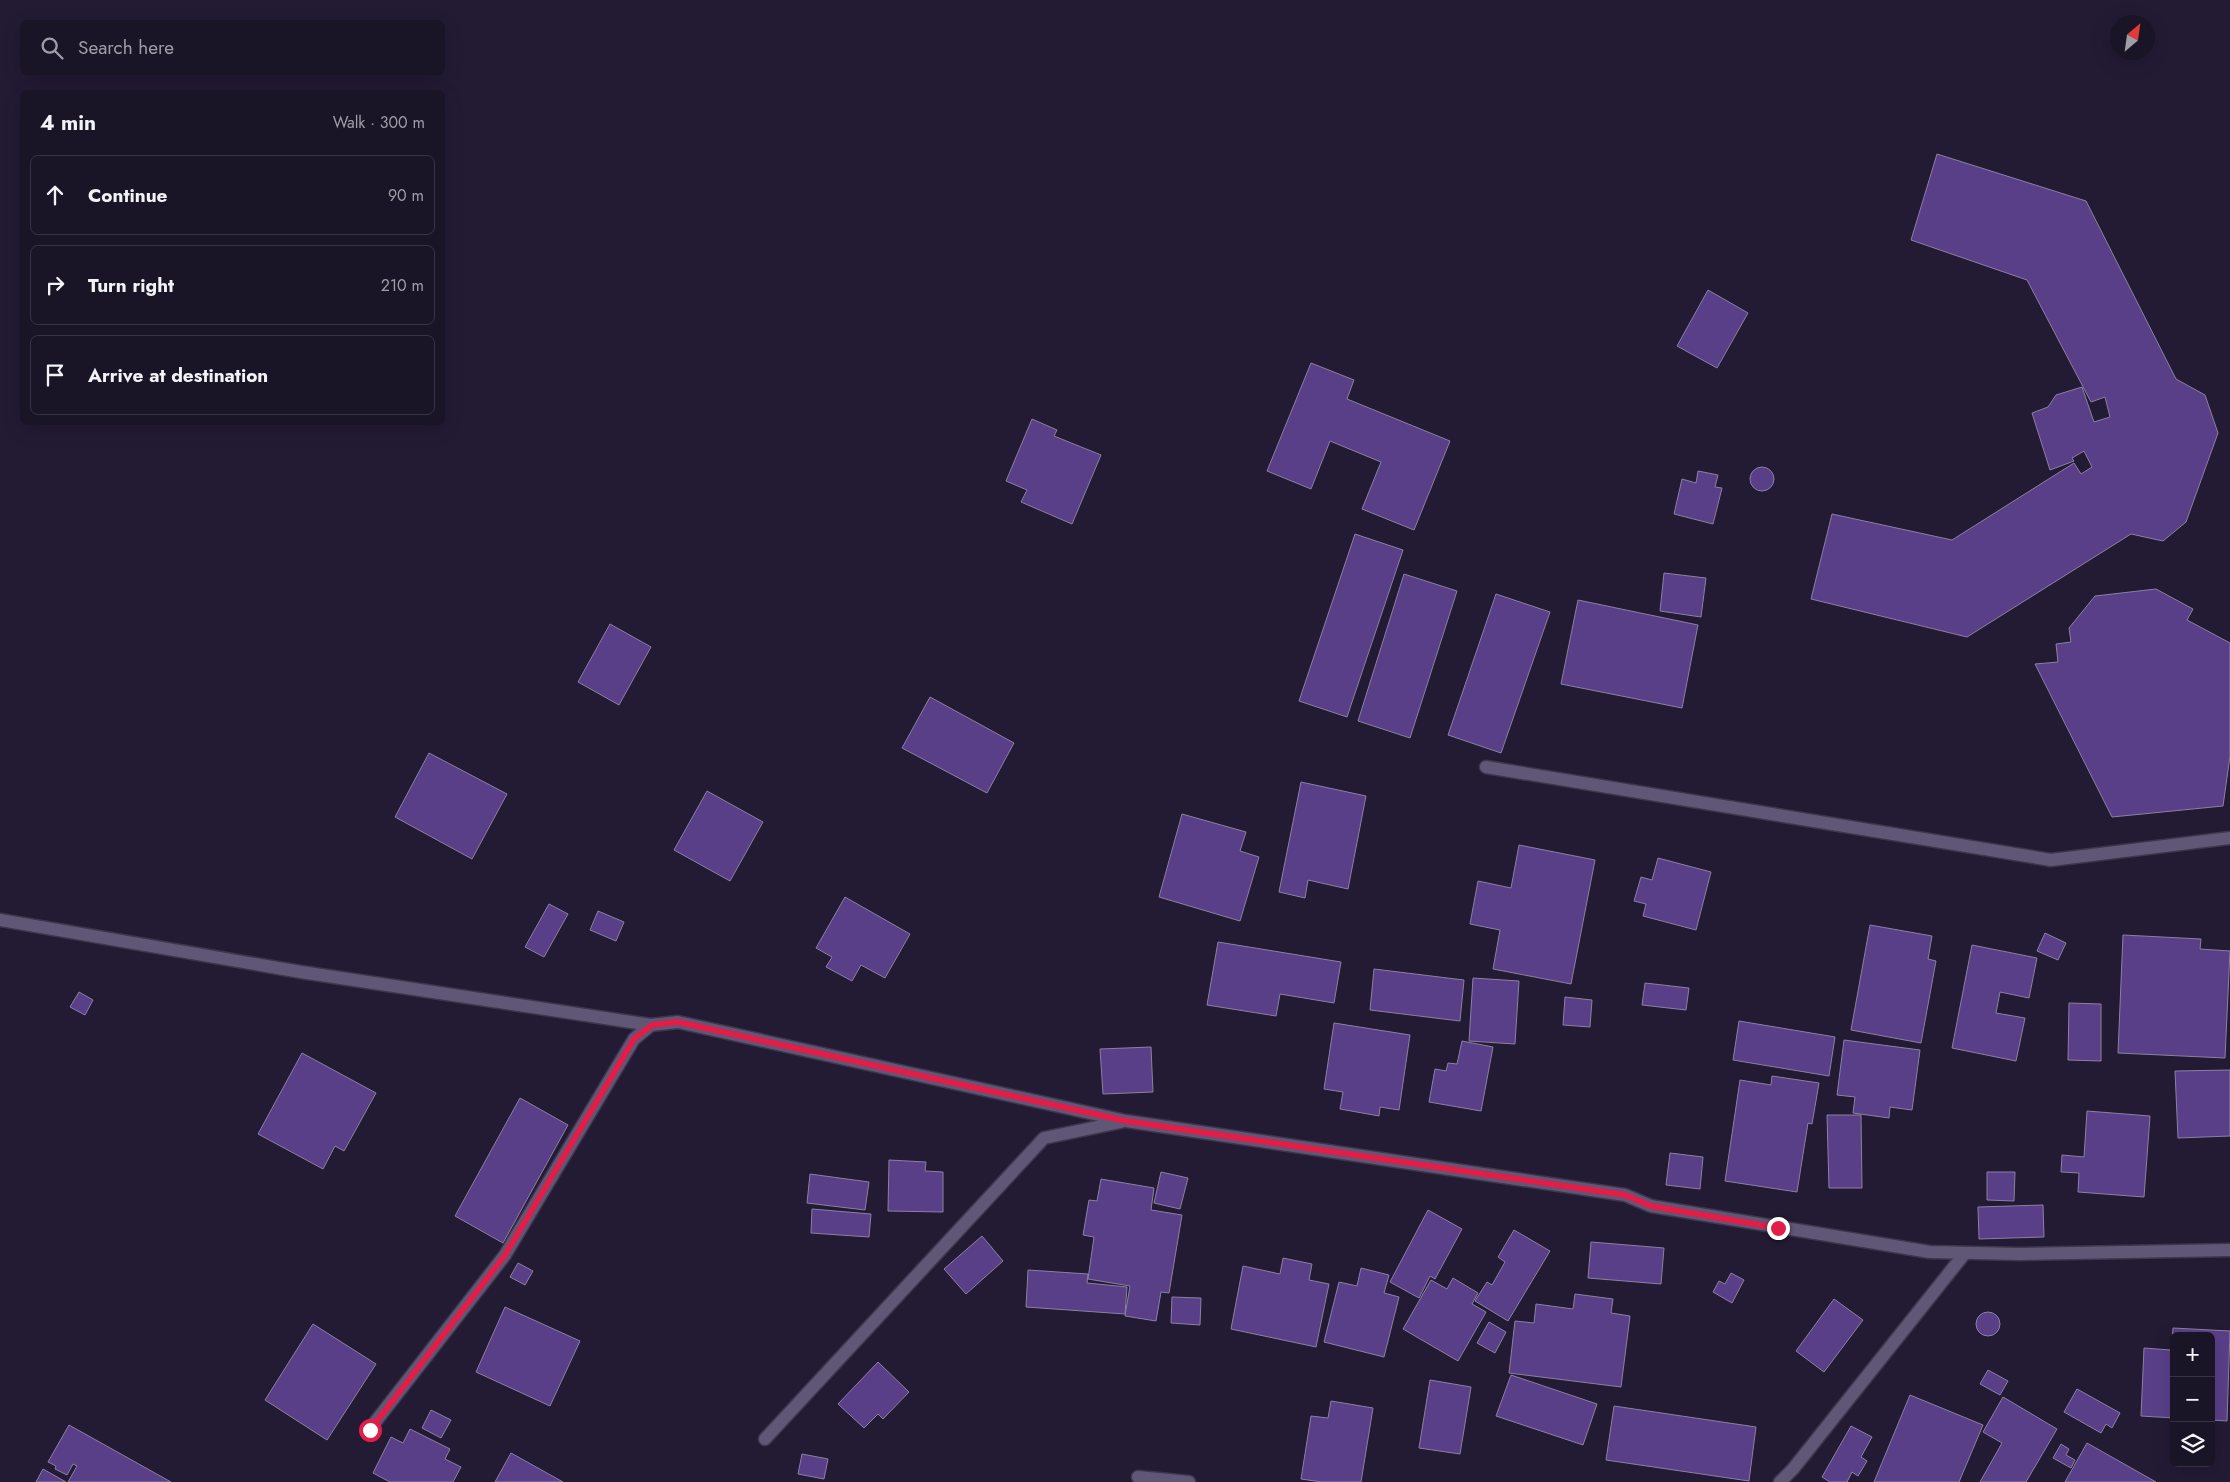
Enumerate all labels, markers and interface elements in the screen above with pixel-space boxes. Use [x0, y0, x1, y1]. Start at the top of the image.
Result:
north arrow [2110, 15, 2155, 60]
search box [20, 20, 445, 75]
icon: search [38, 34, 66, 62]
text: Search here [78, 34, 174, 61]
text: 4 min [40, 108, 96, 138]
text: Walk · 300 m [333, 111, 425, 134]
icon: ahead [41, 181, 69, 209]
text: Continue [88, 182, 167, 209]
text: 90 m [388, 184, 424, 207]
icon: right [41, 271, 69, 299]
text: Turn right [88, 272, 174, 299]
text: 210 m [381, 274, 424, 297]
icon: arrive [41, 361, 69, 389]
text: Arrive at destination [88, 362, 268, 389]
route end [1767, 1217, 1790, 1240]
map controls [2170, 1332, 2215, 1467]
button: + [2170, 1332, 2215, 1377]
button: − [2170, 1377, 2215, 1422]
route start [359, 1419, 382, 1442]
button: layers [2170, 1422, 2215, 1467]

